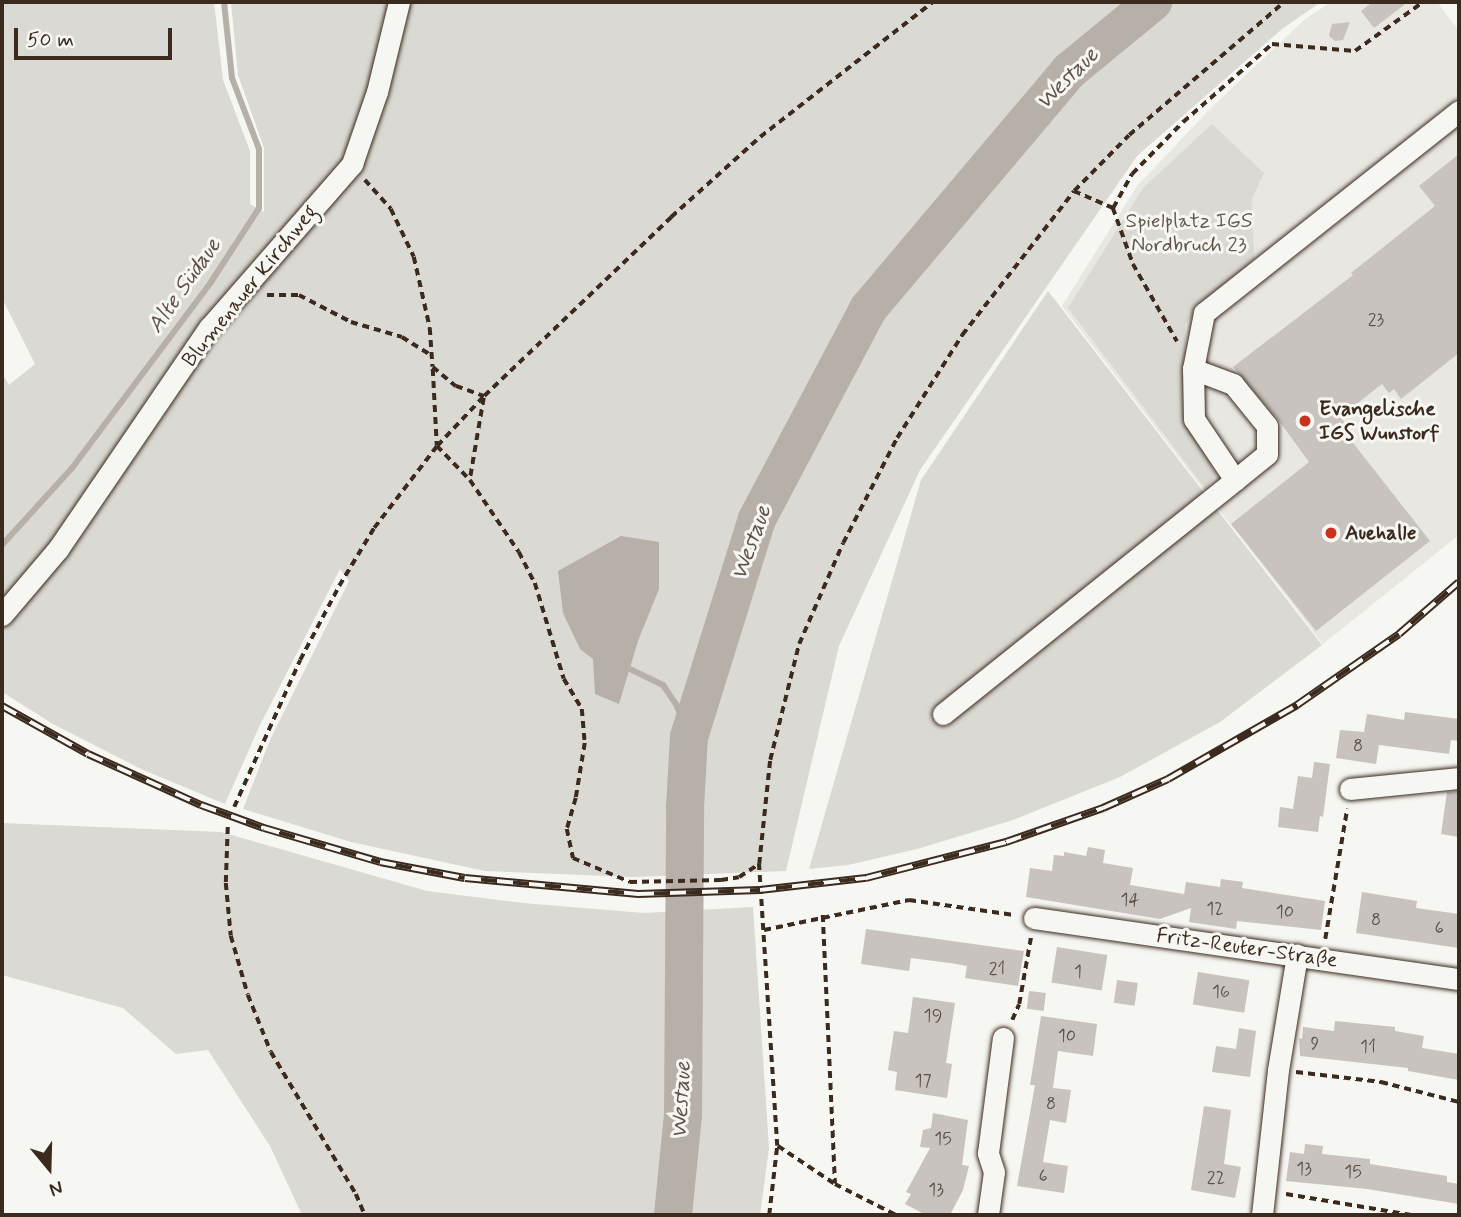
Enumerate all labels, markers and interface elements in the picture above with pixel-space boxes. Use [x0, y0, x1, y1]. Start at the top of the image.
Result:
scale bar [18, 14, 175, 58]
text: 50 m [27, 26, 74, 54]
water label: Westaue [1031, 42, 1105, 116]
street label: Blumenauer Kirchweg [177, 200, 323, 372]
park label: Spielplatz IGS Nordbruch 23 [1126, 208, 1252, 258]
water label: Alte Südaue [142, 233, 228, 339]
house number: 23 [1368, 309, 1384, 331]
place label: Evangelische IGS Wunstorf [1319, 396, 1442, 446]
marker: Evangelische IGS Wunstorf [1297, 413, 1313, 429]
water label: Westaue [726, 502, 778, 584]
place label: Auehalle [1345, 520, 1417, 546]
marker: Auehalle [1323, 525, 1339, 541]
house number: 8 [1353, 735, 1363, 757]
house number: 14 [1121, 889, 1139, 911]
house number: 12 [1206, 898, 1224, 920]
house number: 10 [1276, 901, 1294, 923]
house number: 8 [1371, 909, 1381, 931]
house number: 6 [1434, 917, 1444, 939]
street label: Fritz-Reuter-Straße [1155, 923, 1339, 973]
house number: 21 [989, 958, 1005, 980]
house number: 1 [1074, 961, 1082, 983]
house number: 16 [1212, 981, 1230, 1003]
house number: 19 [924, 1005, 942, 1027]
house number: 10 [1058, 1025, 1076, 1047]
house number: 9 [1311, 1033, 1319, 1055]
house number: 11 [1360, 1036, 1376, 1058]
water label: Westaue [666, 1061, 698, 1139]
house number: 17 [914, 1070, 932, 1092]
house number: 8 [1046, 1093, 1056, 1115]
house number: 15 [934, 1128, 952, 1150]
north arrow [14, 1133, 84, 1203]
house number: 13 [1296, 1158, 1312, 1180]
house number: 15 [1344, 1161, 1362, 1183]
house number: 6 [1038, 1165, 1048, 1187]
house number: 22 [1207, 1167, 1225, 1189]
text: N [46, 1174, 66, 1202]
house number: 13 [928, 1179, 944, 1201]

